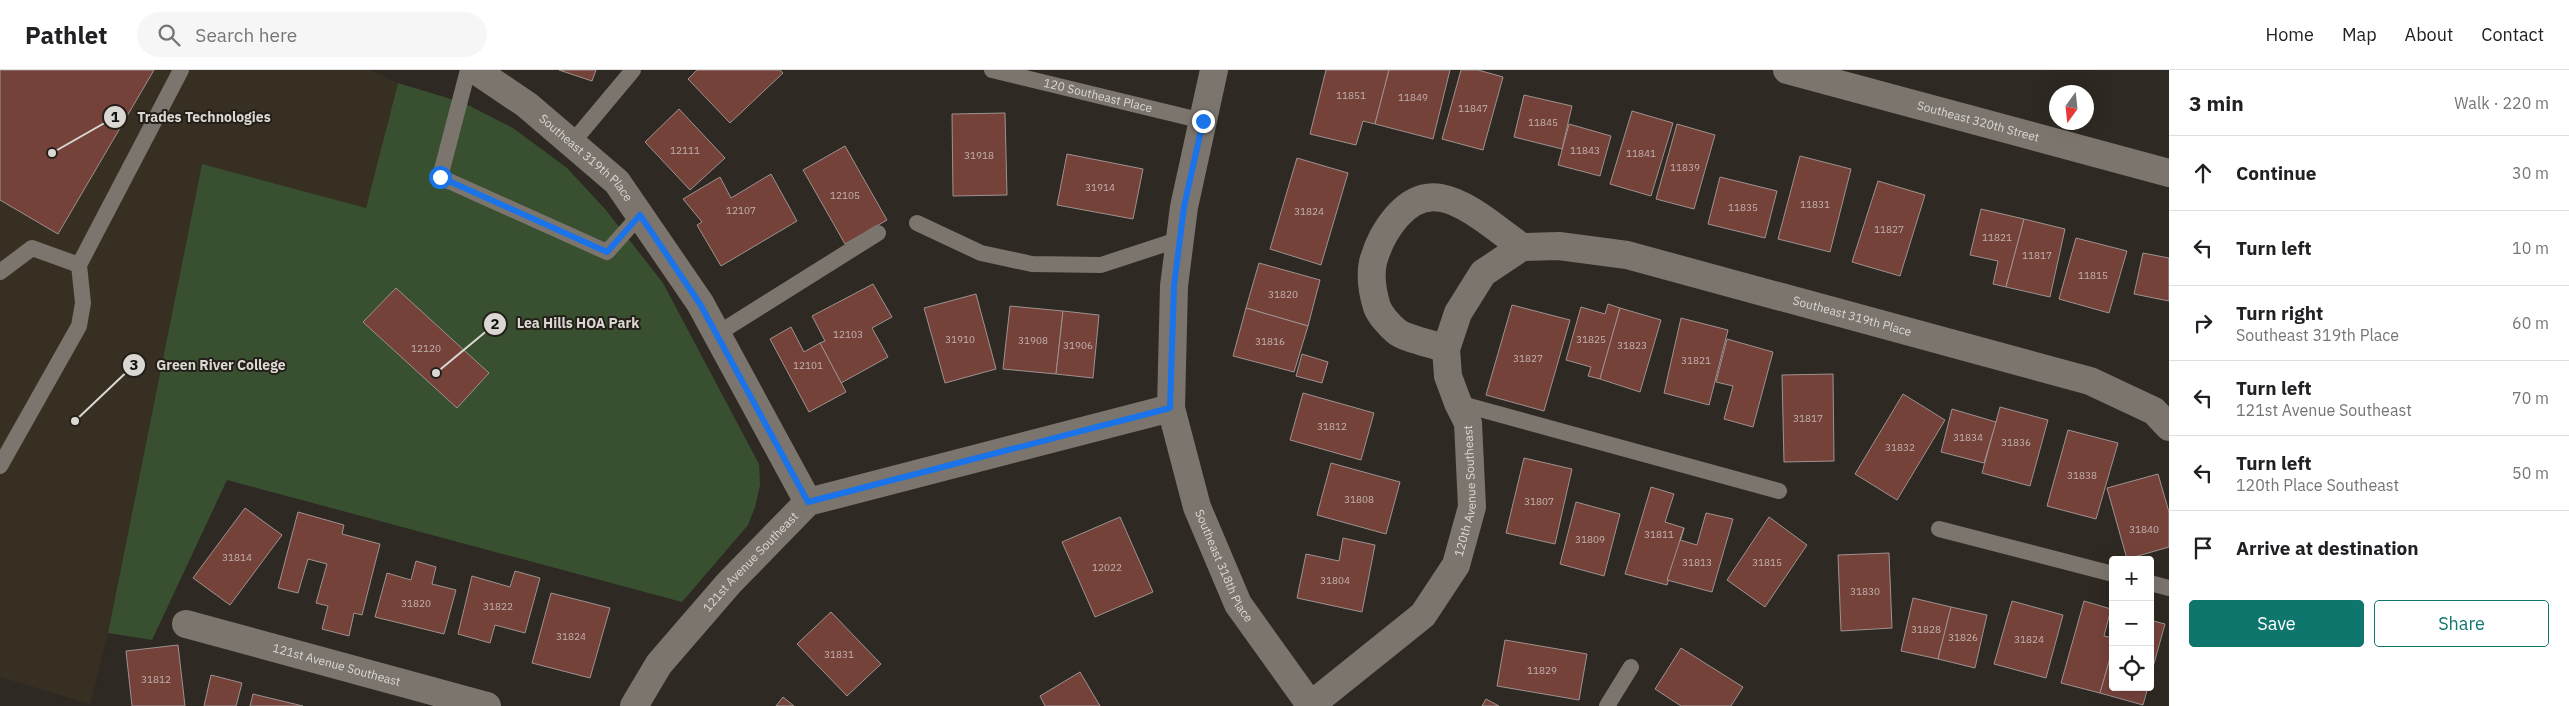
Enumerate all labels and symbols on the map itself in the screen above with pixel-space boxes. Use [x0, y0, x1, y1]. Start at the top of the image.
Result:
street label: 120 Southeast Place [1042, 75, 1154, 116]
north arrow [2049, 85, 2094, 130]
house number: 11851 [1336, 89, 1366, 102]
house number: 11849 [1398, 91, 1428, 104]
street label: Southeast 320th Street [1916, 97, 2041, 145]
house number: 11847 [1458, 102, 1488, 115]
callout: Trades Technologies [102, 103, 281, 132]
text: 1 [110, 107, 120, 126]
text: Trades Technologies [137, 108, 271, 126]
route end [1192, 110, 1215, 133]
street label: Southeast 319th Place [536, 111, 636, 205]
house number: 11845 [1528, 116, 1558, 129]
house number: 12111 [670, 144, 700, 157]
house number: 11843 [1570, 144, 1600, 157]
house number: 11841 [1626, 147, 1656, 160]
house number: 31918 [964, 149, 994, 162]
house number: 11839 [1670, 161, 1700, 174]
route start [429, 166, 452, 189]
house number: 31914 [1085, 181, 1115, 194]
house number: 12105 [830, 189, 860, 202]
house number: 11831 [1800, 198, 1830, 211]
house number: 11835 [1728, 201, 1758, 214]
house number: 12107 [726, 204, 756, 217]
house number: 31824 [1294, 205, 1324, 218]
house number: 11827 [1874, 223, 1904, 236]
house number: 11821 [1982, 231, 2012, 244]
house number: 11817 [2022, 249, 2052, 262]
house number: 11815 [2078, 269, 2108, 282]
house number: 31820 [1268, 288, 1298, 301]
street label: Southeast 319th Place [1791, 292, 1914, 339]
callout: Lea Hills HOA Park [482, 309, 650, 338]
text: 2 [490, 314, 500, 333]
text: Lea Hills HOA Park [517, 314, 640, 332]
house number: 12103 [833, 328, 863, 341]
house number: 31910 [945, 333, 975, 346]
house number: 31825 [1576, 333, 1606, 346]
house number: 31908 [1018, 334, 1048, 347]
house number: 31816 [1255, 335, 1285, 348]
house number: 31906 [1063, 339, 1093, 352]
house number: 31823 [1617, 339, 1647, 352]
house number: 12120 [411, 342, 441, 355]
callout: Green River College [122, 351, 296, 380]
house number: 31827 [1513, 352, 1543, 365]
house number: 31821 [1681, 354, 1711, 367]
text: 3 [129, 355, 139, 374]
text: Green River College [156, 356, 286, 374]
house number: 12101 [793, 359, 823, 372]
house number: 31817 [1793, 412, 1823, 425]
house number: 31812 [1317, 420, 1347, 433]
street label: 120th Avenue Southeast [1451, 425, 1479, 558]
house number: 31834 [1953, 431, 1983, 444]
house number: 31836 [2001, 436, 2031, 449]
house number: 31832 [1885, 441, 1915, 454]
house number: 31838 [2067, 469, 2097, 482]
house number: 31808 [1344, 493, 1374, 506]
house number: 31807 [1524, 495, 1554, 508]
street label: Southeast 318th Place [1192, 507, 1257, 625]
street label: 121st Avenue Southeast [699, 509, 801, 615]
house number: 31840 [2129, 523, 2159, 536]
house number: 31811 [1644, 528, 1674, 541]
house number: 31809 [1575, 533, 1605, 546]
house number: 31814 [222, 551, 252, 564]
house number: 31813 [1682, 556, 1712, 569]
house number: 31815 [1752, 556, 1782, 569]
house number: 12022 [1092, 561, 1122, 574]
house number: 31804 [1320, 574, 1350, 587]
house number: 31830 [1850, 585, 1880, 598]
house number: 31820 [401, 597, 431, 610]
house number: 31822 [483, 600, 513, 613]
house number: 31828 [1911, 623, 1941, 636]
house number: 31824 [556, 630, 586, 643]
house number: 31826 [1948, 631, 1978, 644]
house number: 31824 [2014, 633, 2044, 646]
street label: 121st Avenue Southeast [271, 640, 402, 689]
house number: 31831 [824, 648, 854, 661]
house number: 11829 [1527, 664, 1557, 677]
house number: 31812 [141, 673, 171, 686]

